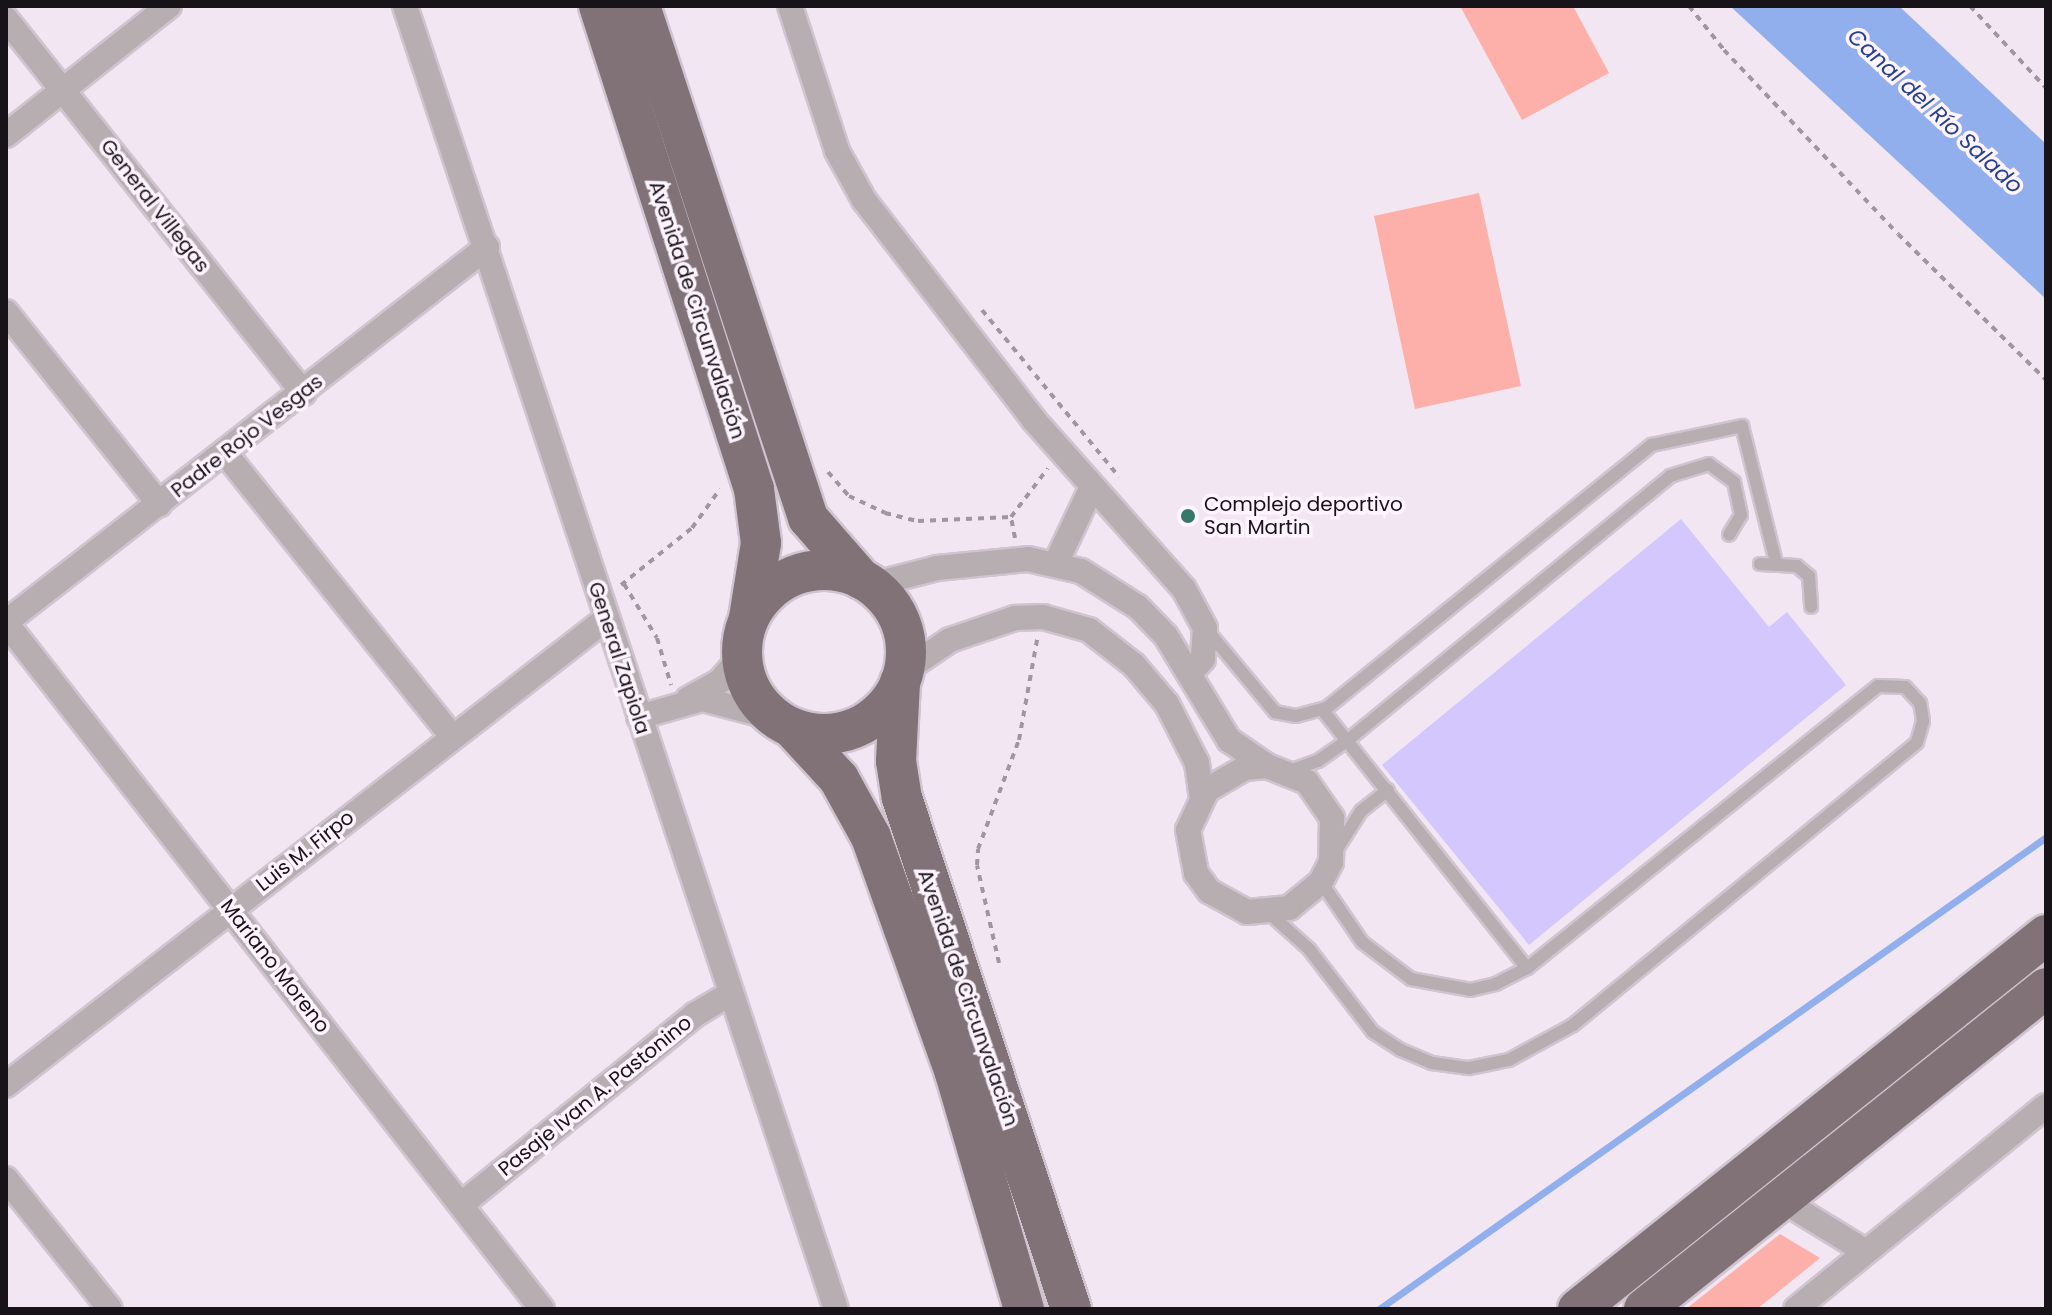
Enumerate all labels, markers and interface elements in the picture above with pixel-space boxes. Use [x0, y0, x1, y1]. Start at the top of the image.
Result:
water label: Canal del Río Salado [1842, 23, 2028, 199]
street label: General Villegas [96, 135, 214, 277]
street label: Avenida de Circunvalación [644, 178, 750, 442]
street label: Padre Rojo Vesgas [166, 369, 328, 503]
place label: Complejo deportivo San Martin [1204, 492, 1403, 539]
marker: Complejo deportivo San Martin [1179, 507, 1197, 525]
street label: General Zapiola [583, 579, 655, 737]
street label: Luis M. Firpo [251, 805, 359, 897]
street label: Avenida de Circunvalación [913, 867, 1023, 1129]
street label: Mariano Moreno [215, 894, 335, 1038]
street label: Pasaje Ivan A. Pastonino [494, 1011, 696, 1181]

